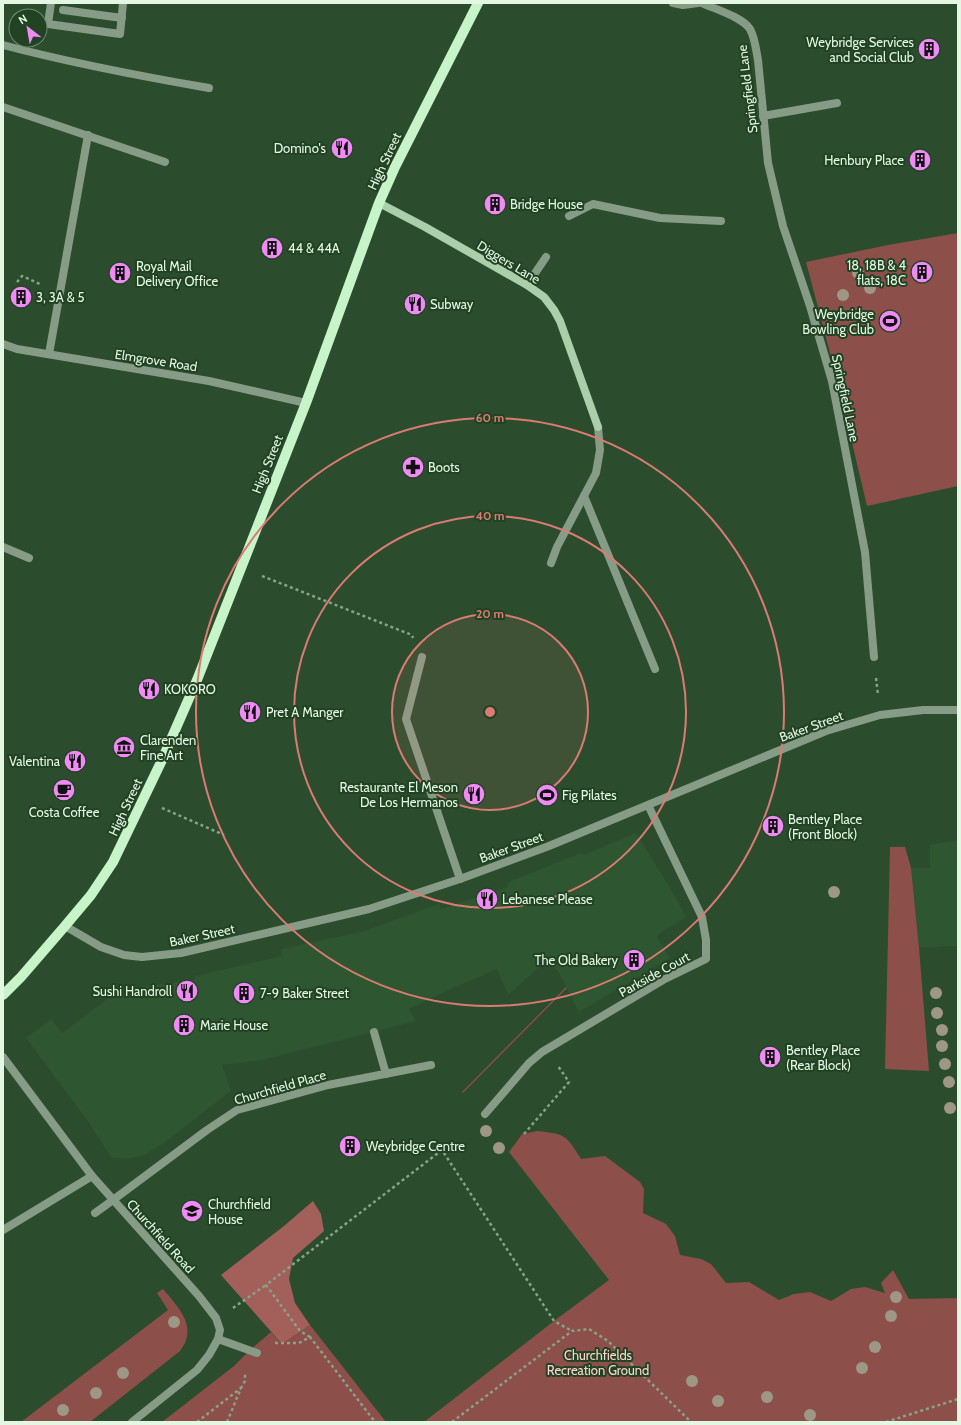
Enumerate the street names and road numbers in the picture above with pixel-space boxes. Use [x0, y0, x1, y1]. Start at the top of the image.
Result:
street label: Springfield Lane [734, 44, 760, 134]
street label: High Street [364, 129, 405, 192]
street label: Diggers Lane [475, 237, 544, 287]
street label: Elmgrove Road [114, 346, 198, 374]
street label: Springfield Lane [829, 353, 863, 443]
street label: High Street [248, 432, 286, 496]
street label: Baker Street [777, 707, 846, 745]
street label: High Street [105, 775, 146, 838]
street label: Baker Street [477, 828, 546, 866]
street label: Baker Street [168, 920, 237, 950]
street label: Parkside Court [616, 948, 693, 1000]
street label: Churchfield Place [232, 1066, 328, 1108]
street label: Churchfield Road [124, 1196, 198, 1276]

